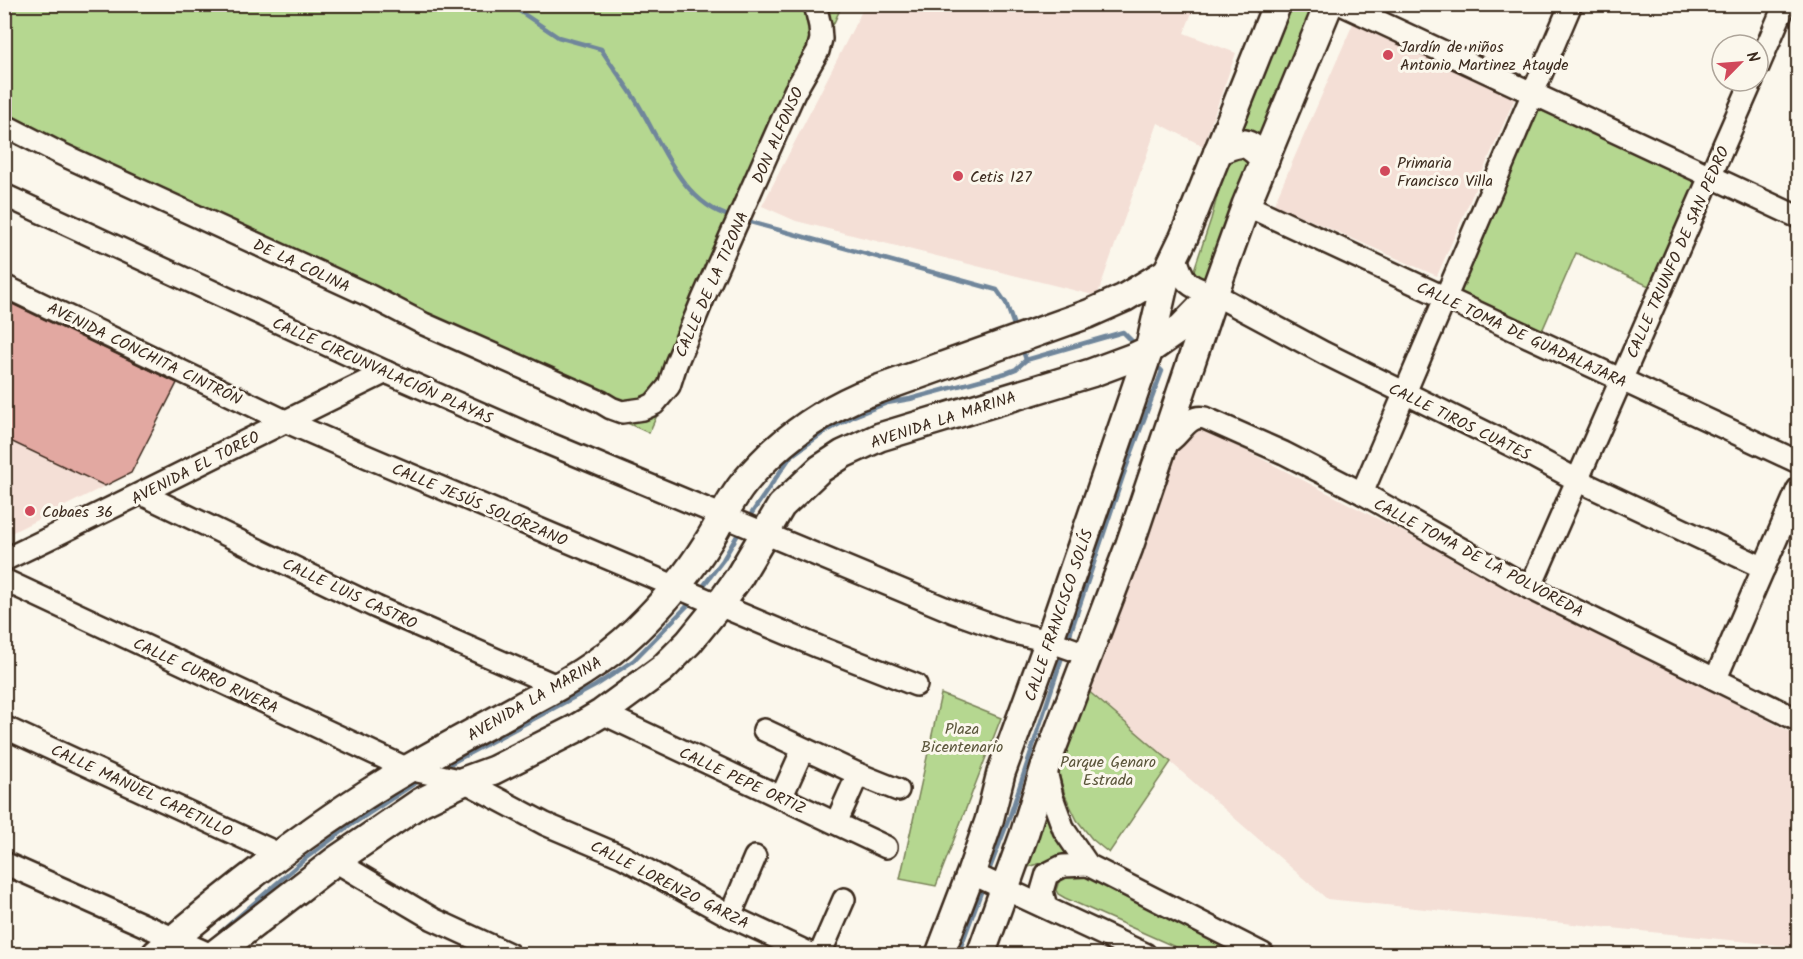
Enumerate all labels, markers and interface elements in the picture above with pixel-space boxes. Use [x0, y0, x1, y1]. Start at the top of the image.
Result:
north arrow [1710, 33, 1770, 93]
place label: Jardín de niños Antonio Martinez Atayde [1400, 35, 1568, 78]
text: N [1739, 47, 1766, 67]
marker: Jardín de niños Antonio Martinez Atayde [1381, 48, 1395, 62]
street label: DON ALFONSO [746, 83, 811, 188]
street label: CALLE TRIUNFO DE SAN PEDRO [1620, 143, 1737, 363]
place label: Primaria Francisco Villa [1397, 151, 1493, 194]
marker: Primaria Francisco Villa [1378, 164, 1392, 178]
place label: Cetis 127 [970, 165, 1032, 190]
marker: Cetis 127 [951, 169, 965, 183]
street label: CALLE DE LA TIZONA [669, 207, 756, 362]
street label: DE LA COLINA [249, 233, 354, 300]
street label: CALLE TOMA DE GUADALAJARA [1412, 275, 1631, 395]
street label: AVENIDA CONCHITA CINTRÓN [43, 296, 246, 413]
street label: CALLE CIRCUNVALACIÓN PLAYAS [268, 311, 497, 432]
street label: CALLE TIROS CUATES [1384, 377, 1535, 468]
street label: AVENIDA LA MARINA [867, 385, 1020, 456]
street label: AVENIDA EL TOREO [127, 425, 264, 512]
street label: CALLE JESÚS SOLÓRZANO [388, 457, 571, 554]
street label: CALLE TOMA DE LA POLVOREDA [1369, 492, 1588, 625]
place label: Cobaes 36 [42, 500, 113, 525]
marker: Cobaes 36 [23, 504, 37, 518]
street label: CALLE FRANCISCO SOLÍS [1018, 526, 1101, 705]
street label: CALLE LUIS CASTRO [278, 552, 421, 637]
street label: CALLE CURRO RIVERA [129, 632, 282, 721]
street label: AVENIDA LA MARINA [463, 650, 607, 748]
park label: Plaza Bicentenario [921, 717, 1003, 760]
street label: CALLE MANUEL CAPETILLO [46, 738, 237, 845]
street label: CALLE PEPE ORTIZ [675, 741, 810, 822]
park label: Parque Genaro Estrada [1060, 750, 1156, 793]
street label: CALLE LORENZO GARZA [586, 834, 753, 936]

